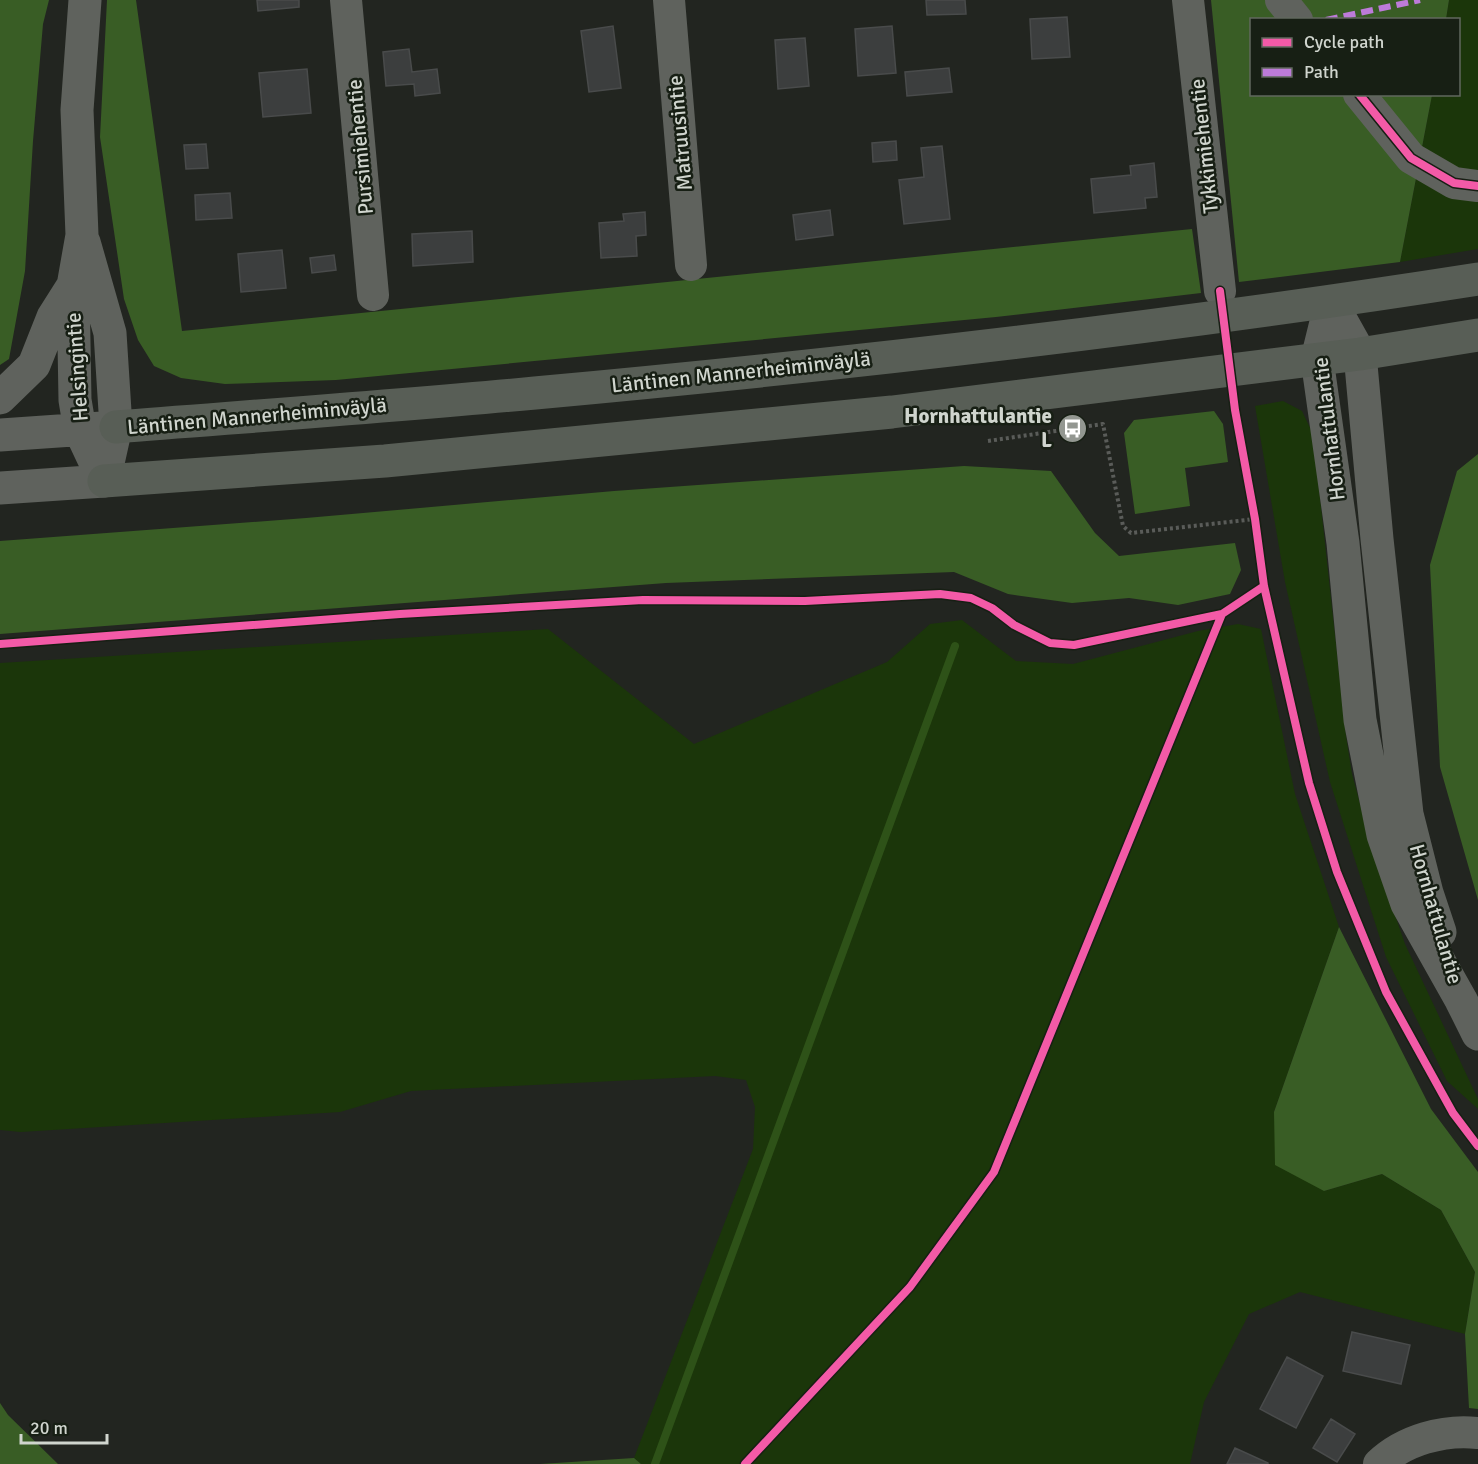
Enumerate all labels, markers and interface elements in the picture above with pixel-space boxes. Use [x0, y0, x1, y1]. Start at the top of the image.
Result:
legend [1250, 18, 1460, 96]
text: Cycle path [1304, 31, 1384, 53]
text: Path [1304, 61, 1339, 83]
street label: Matruusintie [662, 74, 698, 192]
street label: Tykkimiehentie [1184, 77, 1224, 215]
street label: Pursimiehentie [341, 78, 379, 216]
street label: Helsingintie [60, 312, 94, 422]
street label: Läntinen Mannerheiminväylä [610, 345, 872, 399]
street label: Hornhattulantie [1307, 356, 1351, 502]
street label: Läntinen Mannerheiminväylä [126, 392, 388, 440]
place label: Hornhattulantie L [904, 403, 1052, 453]
bus stop icon: Hornhattulantie L [1057, 412, 1089, 444]
street label: Hornhattulantie [1404, 841, 1468, 987]
scale bar [21, 1407, 106, 1445]
text: 20 m [30, 1417, 68, 1439]

